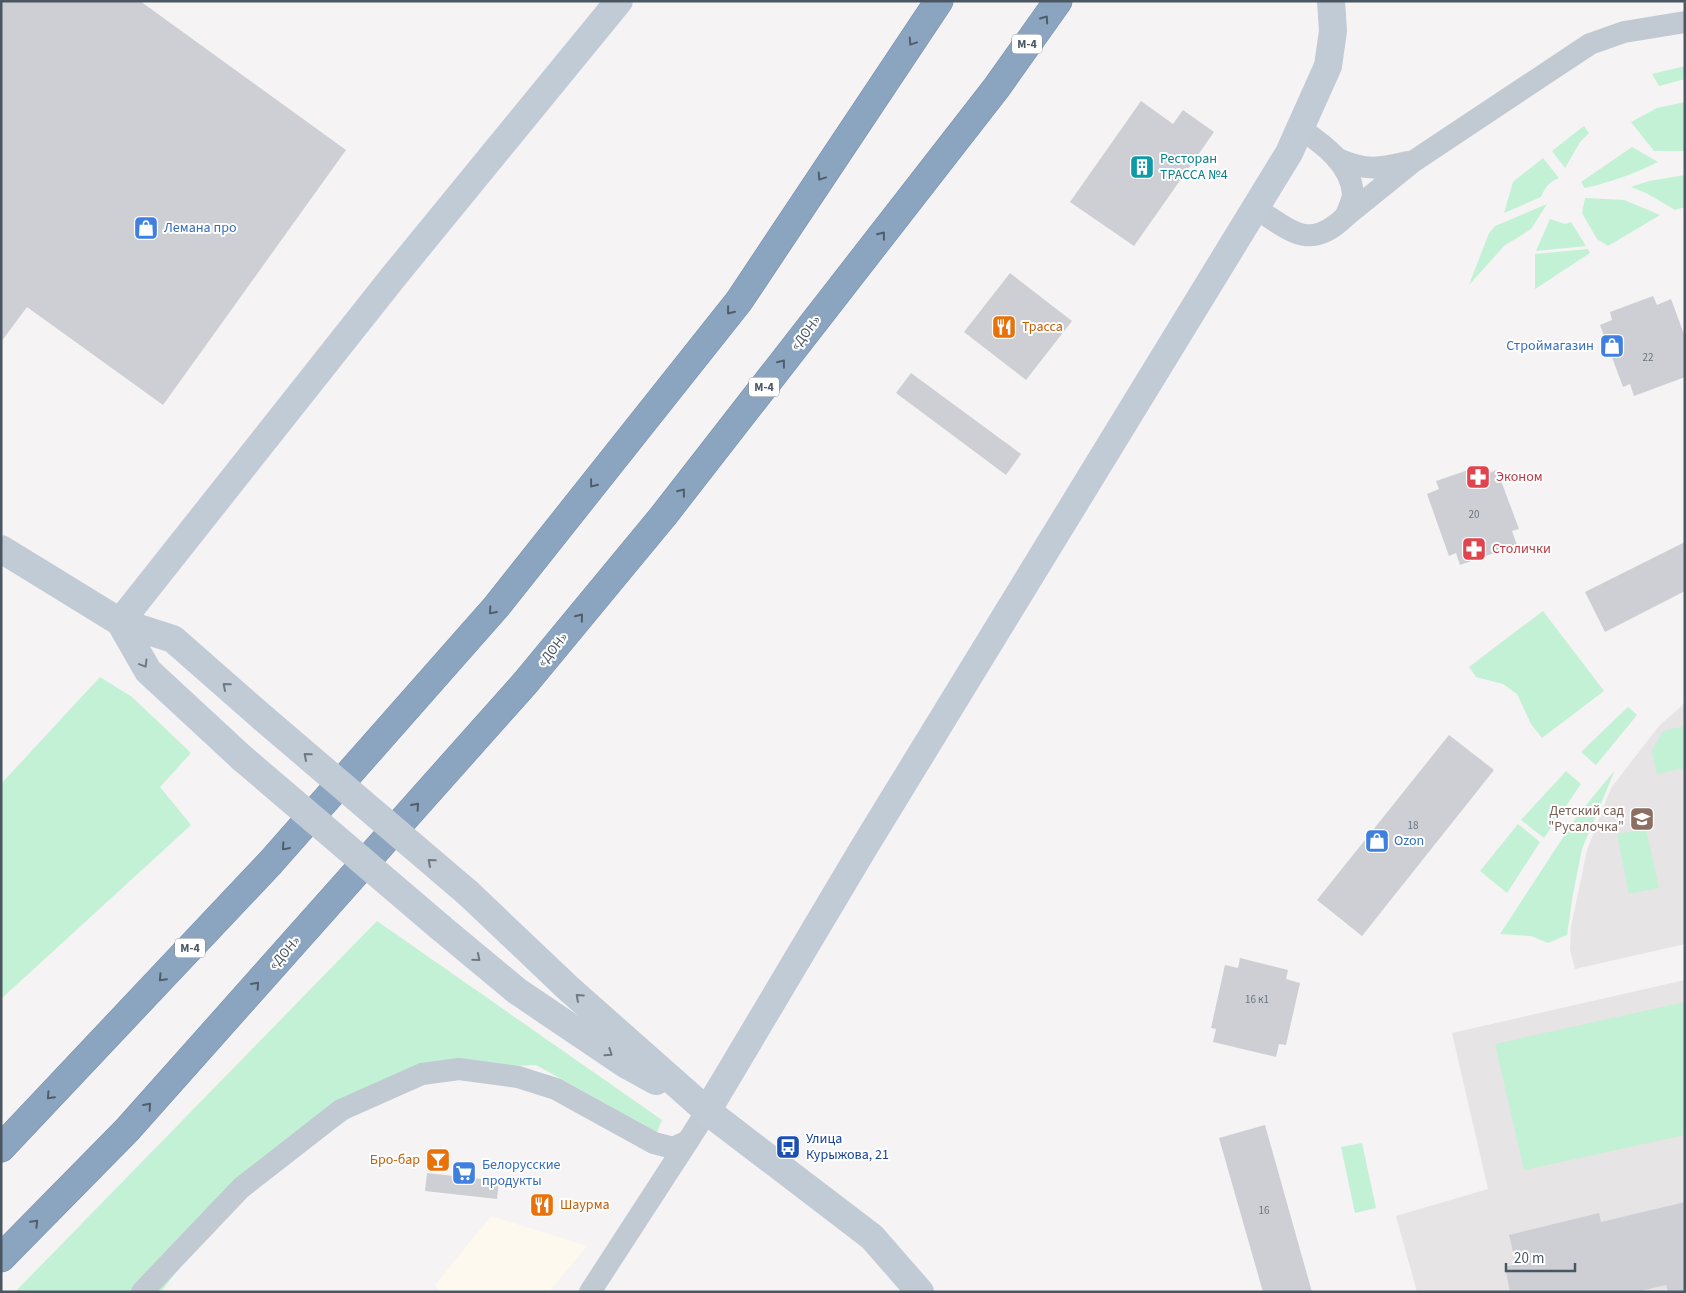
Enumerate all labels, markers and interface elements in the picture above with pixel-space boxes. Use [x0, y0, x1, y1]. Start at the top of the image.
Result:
one-way arrow [1039, 15, 1048, 25]
road number: М-4 [1012, 34, 1042, 54]
one-way arrow [909, 36, 918, 46]
place label: Ресторан ТРАССА №4 [1160, 149, 1228, 185]
building icon: Ресторан ТРАССА №4 [1129, 154, 1155, 180]
one-way arrow [818, 172, 828, 181]
shop icon: Лемана про [133, 215, 159, 241]
place label: Лемана про [164, 218, 237, 238]
one-way arrow [876, 232, 884, 241]
one-way arrow [728, 305, 736, 314]
street label: «ДОН» [786, 311, 826, 355]
restaurant icon: Трасса [991, 314, 1017, 340]
place label: Трасса [1022, 317, 1063, 337]
shop icon: Строймагазин [1599, 333, 1625, 359]
place label: Строймагазин [1506, 336, 1594, 356]
house number: 22 [1643, 350, 1653, 365]
one-way arrow [776, 359, 785, 369]
road number: М-4 [749, 378, 779, 397]
pharmacy icon: Эконом [1465, 464, 1491, 490]
place label: Эконом [1496, 467, 1543, 487]
one-way arrow [590, 478, 599, 488]
one-way arrow [677, 488, 686, 497]
house number: 20 [1469, 507, 1479, 522]
pharmacy icon: Столички [1461, 536, 1487, 562]
place label: Столички [1492, 539, 1551, 559]
one-way arrow [489, 606, 498, 615]
one-way arrow [574, 614, 583, 623]
street label: «ДОН» [533, 628, 573, 672]
one-way arrow [138, 659, 148, 668]
one-way arrow [223, 683, 232, 692]
one-way arrow [304, 753, 313, 762]
place label: Детский сад "Русалочка" [1548, 801, 1625, 837]
one-way arrow [410, 802, 419, 811]
school or university icon: Детский сад "Русалочка" [1629, 806, 1655, 832]
house number: 18 [1408, 818, 1419, 833]
shop icon: Ozon [1364, 828, 1390, 854]
place label: Ozon [1394, 831, 1424, 851]
one-way arrow [281, 841, 290, 850]
one-way arrow [428, 859, 437, 867]
street label: «ДОН» [264, 932, 306, 974]
road number: М-4 [175, 938, 205, 958]
one-way arrow [472, 952, 481, 961]
one-way arrow [158, 972, 167, 981]
one-way arrow [250, 982, 259, 991]
house number: 16 к1 [1245, 992, 1269, 1007]
one-way arrow [575, 994, 584, 1003]
one-way arrow [603, 1047, 613, 1056]
one-way arrow [47, 1090, 56, 1099]
one-way arrow [142, 1103, 151, 1112]
place label: Улица Курыжова, 21 [806, 1129, 889, 1165]
bus stop icon: Улица Курыжова, 21 [775, 1134, 801, 1160]
bar icon: Бро-бар [425, 1147, 451, 1173]
place label: Бро-бар [370, 1150, 420, 1170]
place label: Белорусские продукты [482, 1155, 561, 1191]
supermarket icon: Белорусские продукты [451, 1160, 477, 1186]
restaurant icon: Шаурма [529, 1192, 555, 1218]
place label: Шаурма [560, 1195, 610, 1215]
house number: 16 [1259, 1203, 1270, 1218]
one-way arrow [30, 1220, 39, 1229]
scale bar [1506, 1240, 1575, 1272]
text: 20 m [1514, 1248, 1544, 1269]

